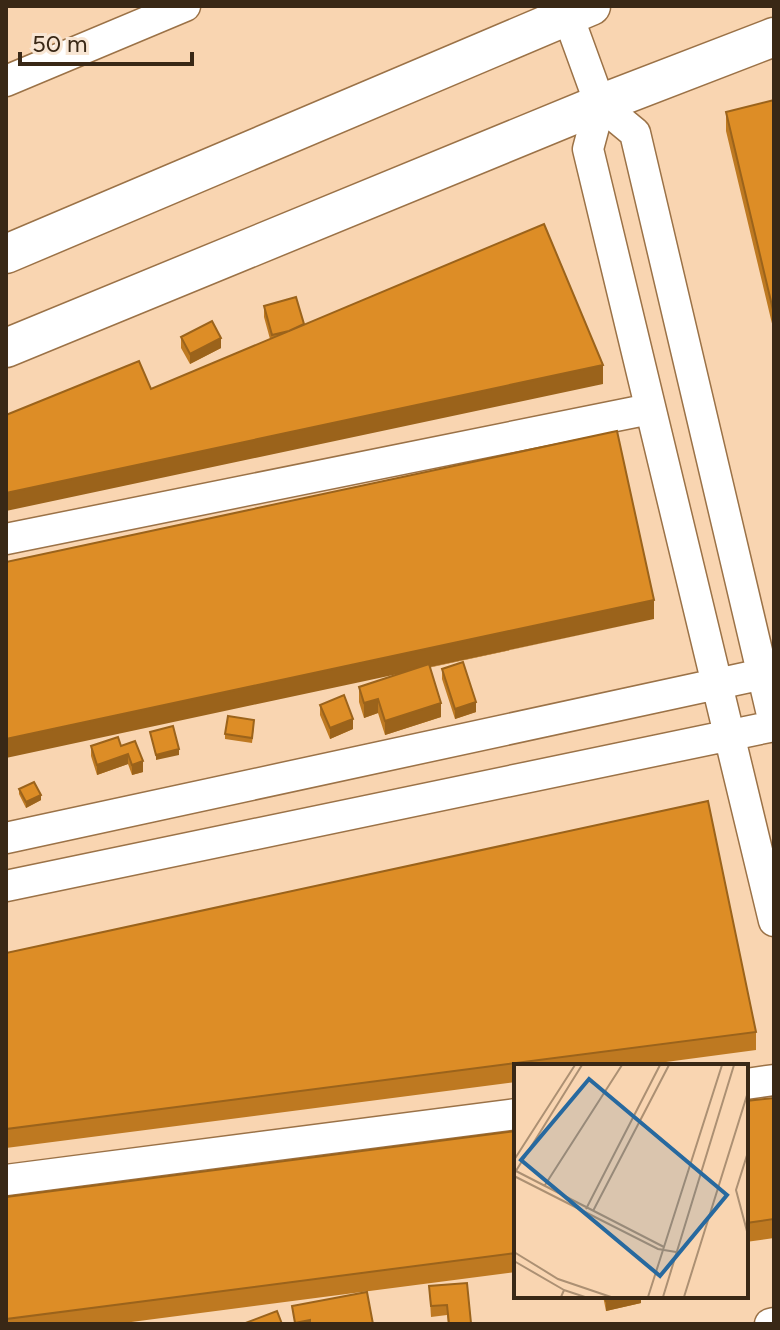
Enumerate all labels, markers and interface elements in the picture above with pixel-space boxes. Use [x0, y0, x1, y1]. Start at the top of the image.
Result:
scale bar [20, 16, 192, 66]
text: 50 m [32, 29, 88, 58]
inset map [514, 1064, 748, 1298]

